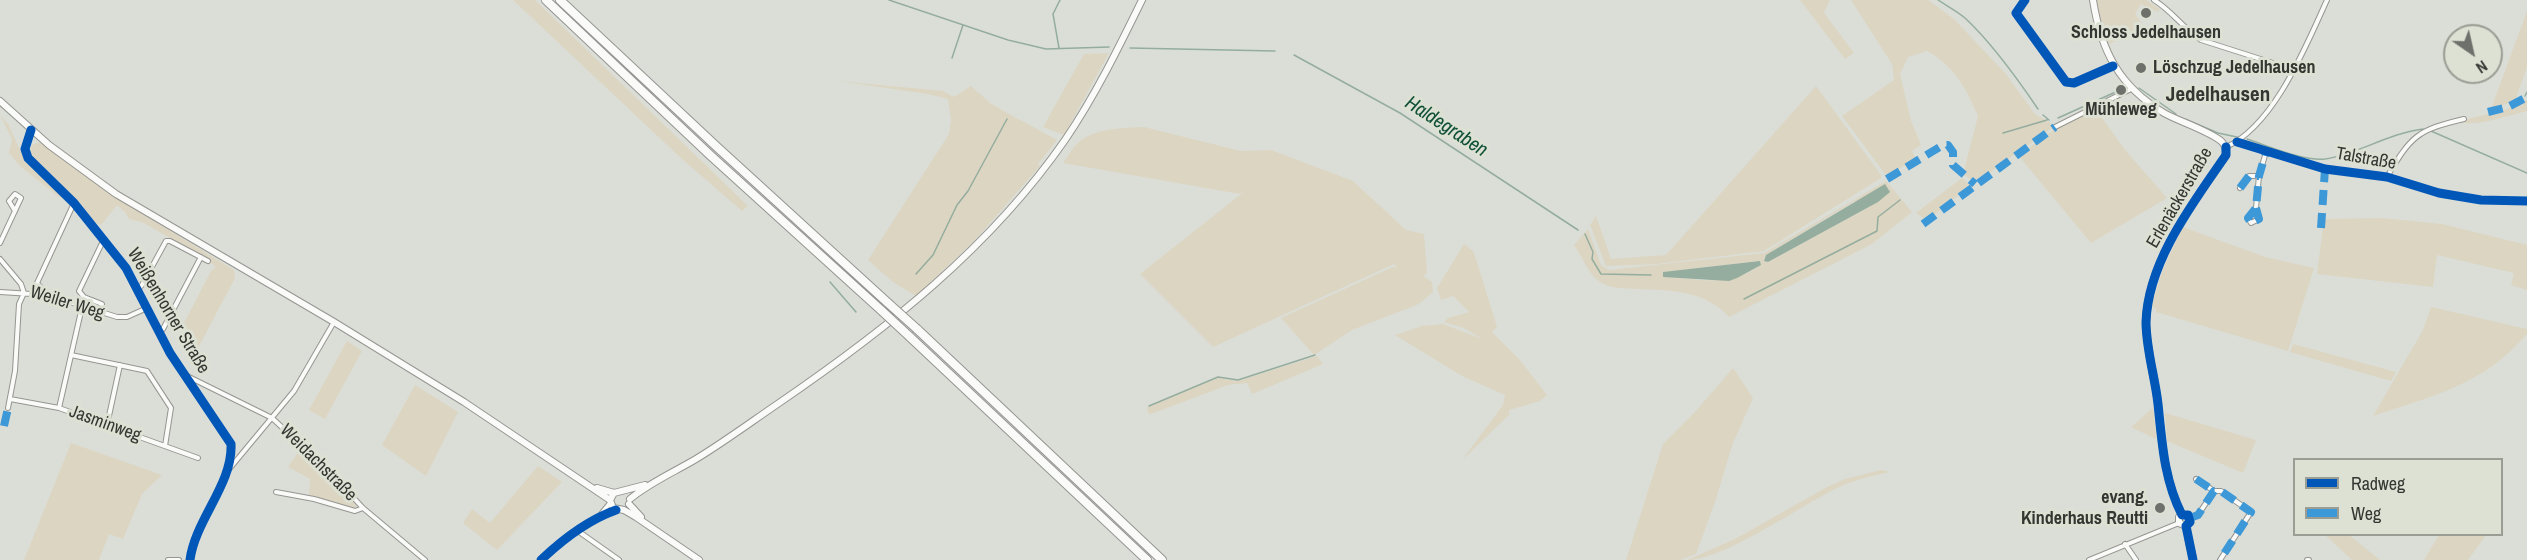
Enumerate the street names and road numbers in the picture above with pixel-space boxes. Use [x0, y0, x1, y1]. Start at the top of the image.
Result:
street label: Talstraße [2334, 143, 2398, 175]
street label: Erlenäckerstraße [2143, 144, 2217, 252]
street label: Weißenhorner Straße [122, 244, 214, 378]
street label: Weiler Weg [27, 281, 107, 325]
street label: Jasminweg [66, 401, 144, 447]
street label: Weidachstraße [275, 420, 361, 506]

